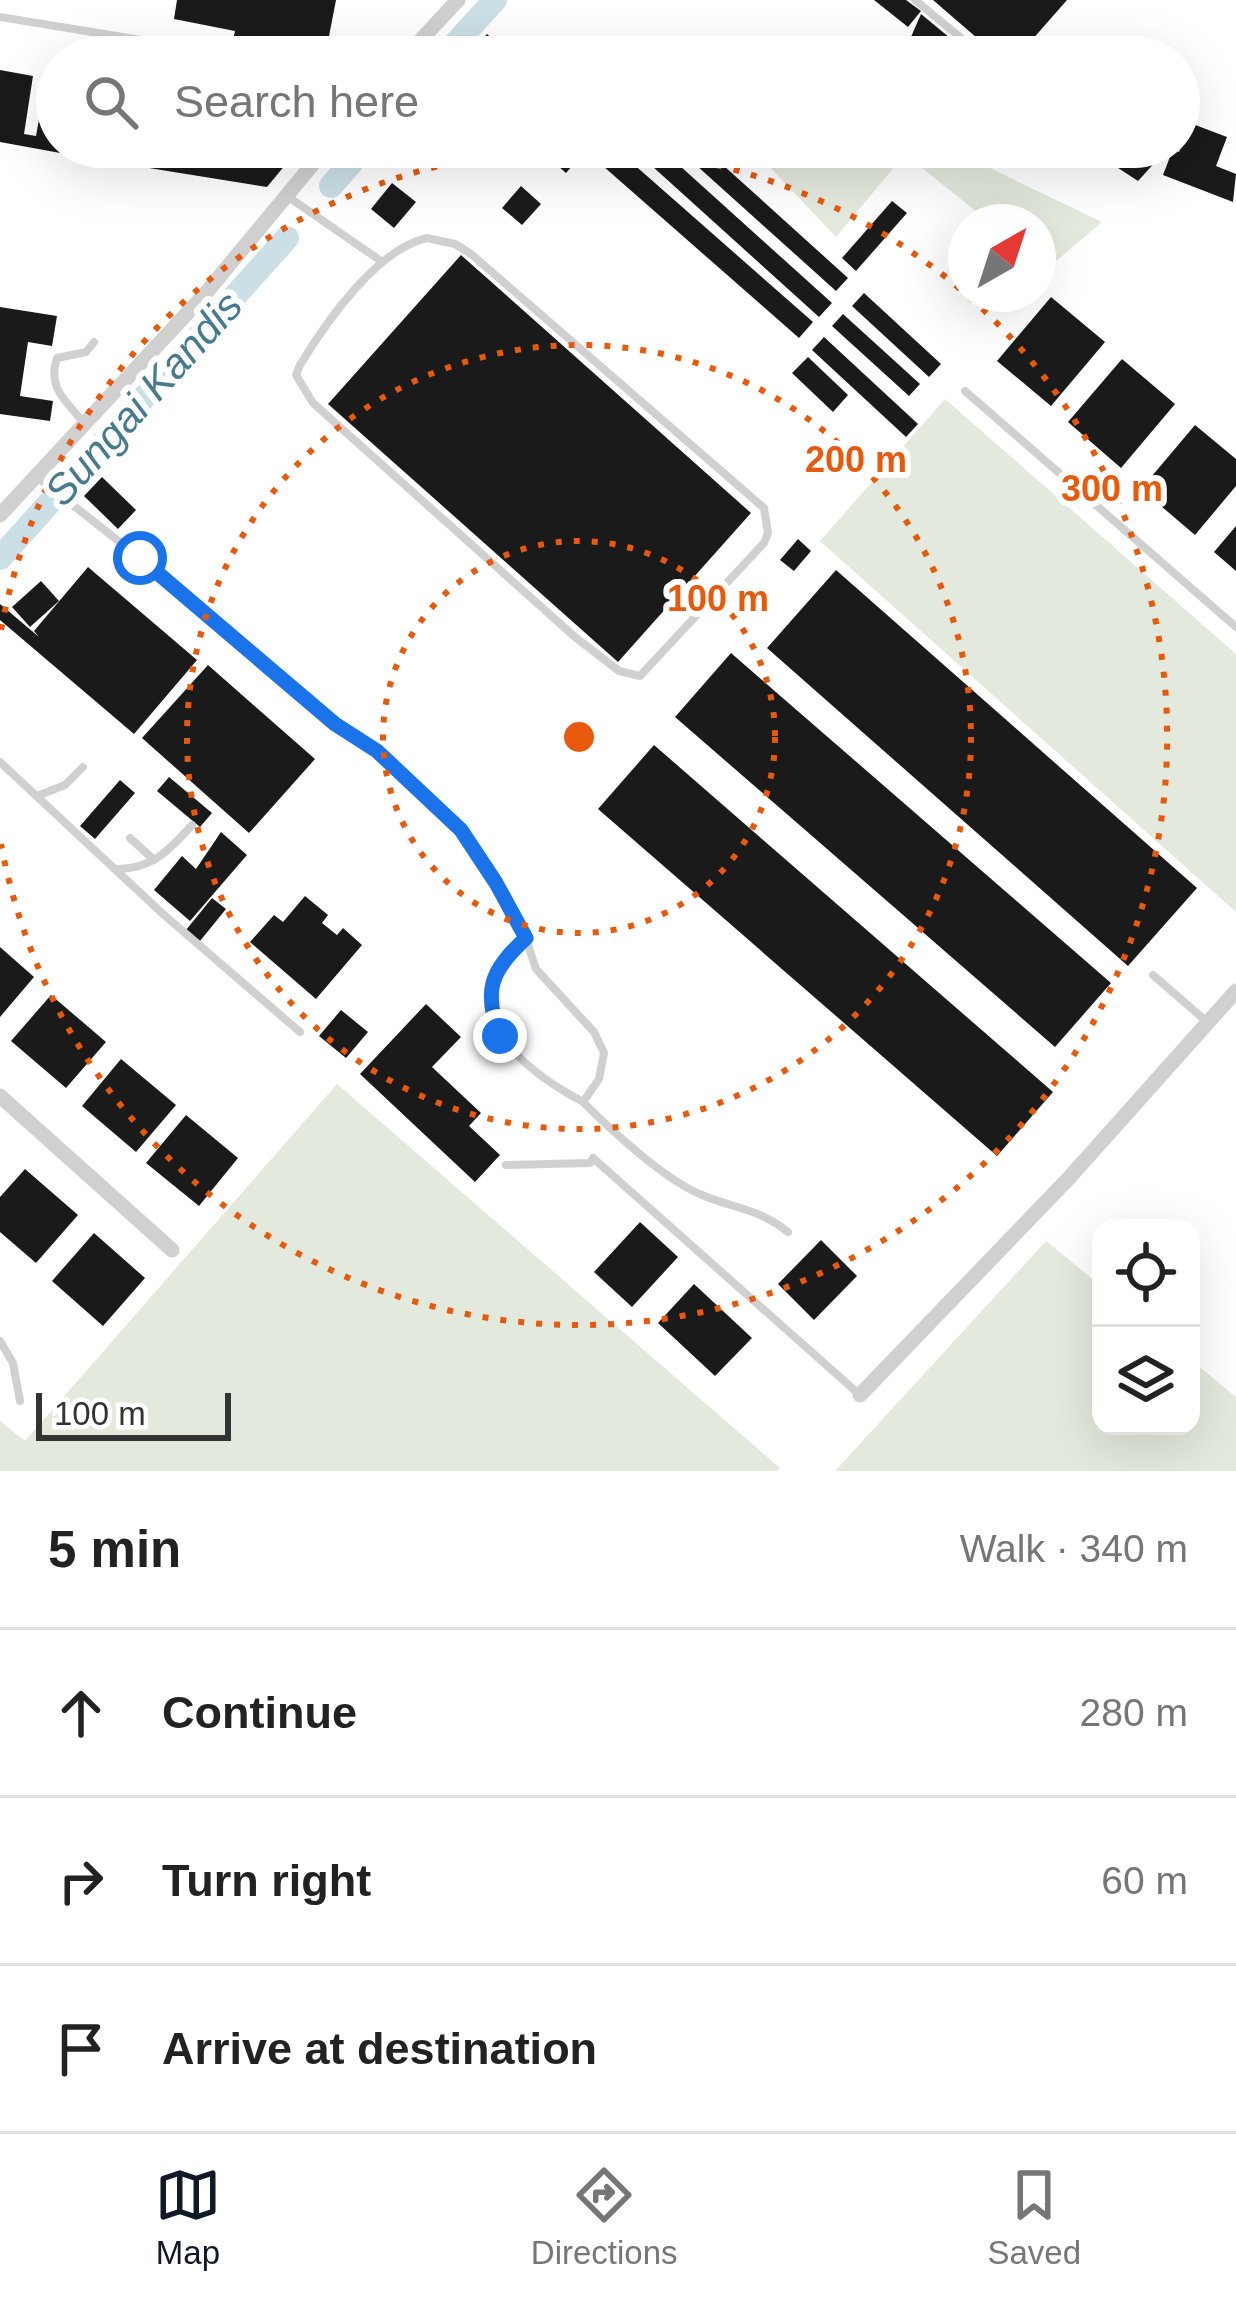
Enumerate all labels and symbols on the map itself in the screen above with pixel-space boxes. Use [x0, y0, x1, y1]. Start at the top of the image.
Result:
north arrow [948, 204, 1056, 312]
water label: Sungai Kandis [35, 282, 251, 515]
text: 200 m [805, 439, 907, 480]
text: 300 m [1061, 468, 1163, 509]
route start [113, 531, 167, 585]
text: 100 m [667, 578, 769, 619]
centre of rings [558, 716, 600, 758]
route end [473, 1009, 527, 1063]
scale bar [36, 1387, 231, 1440]

